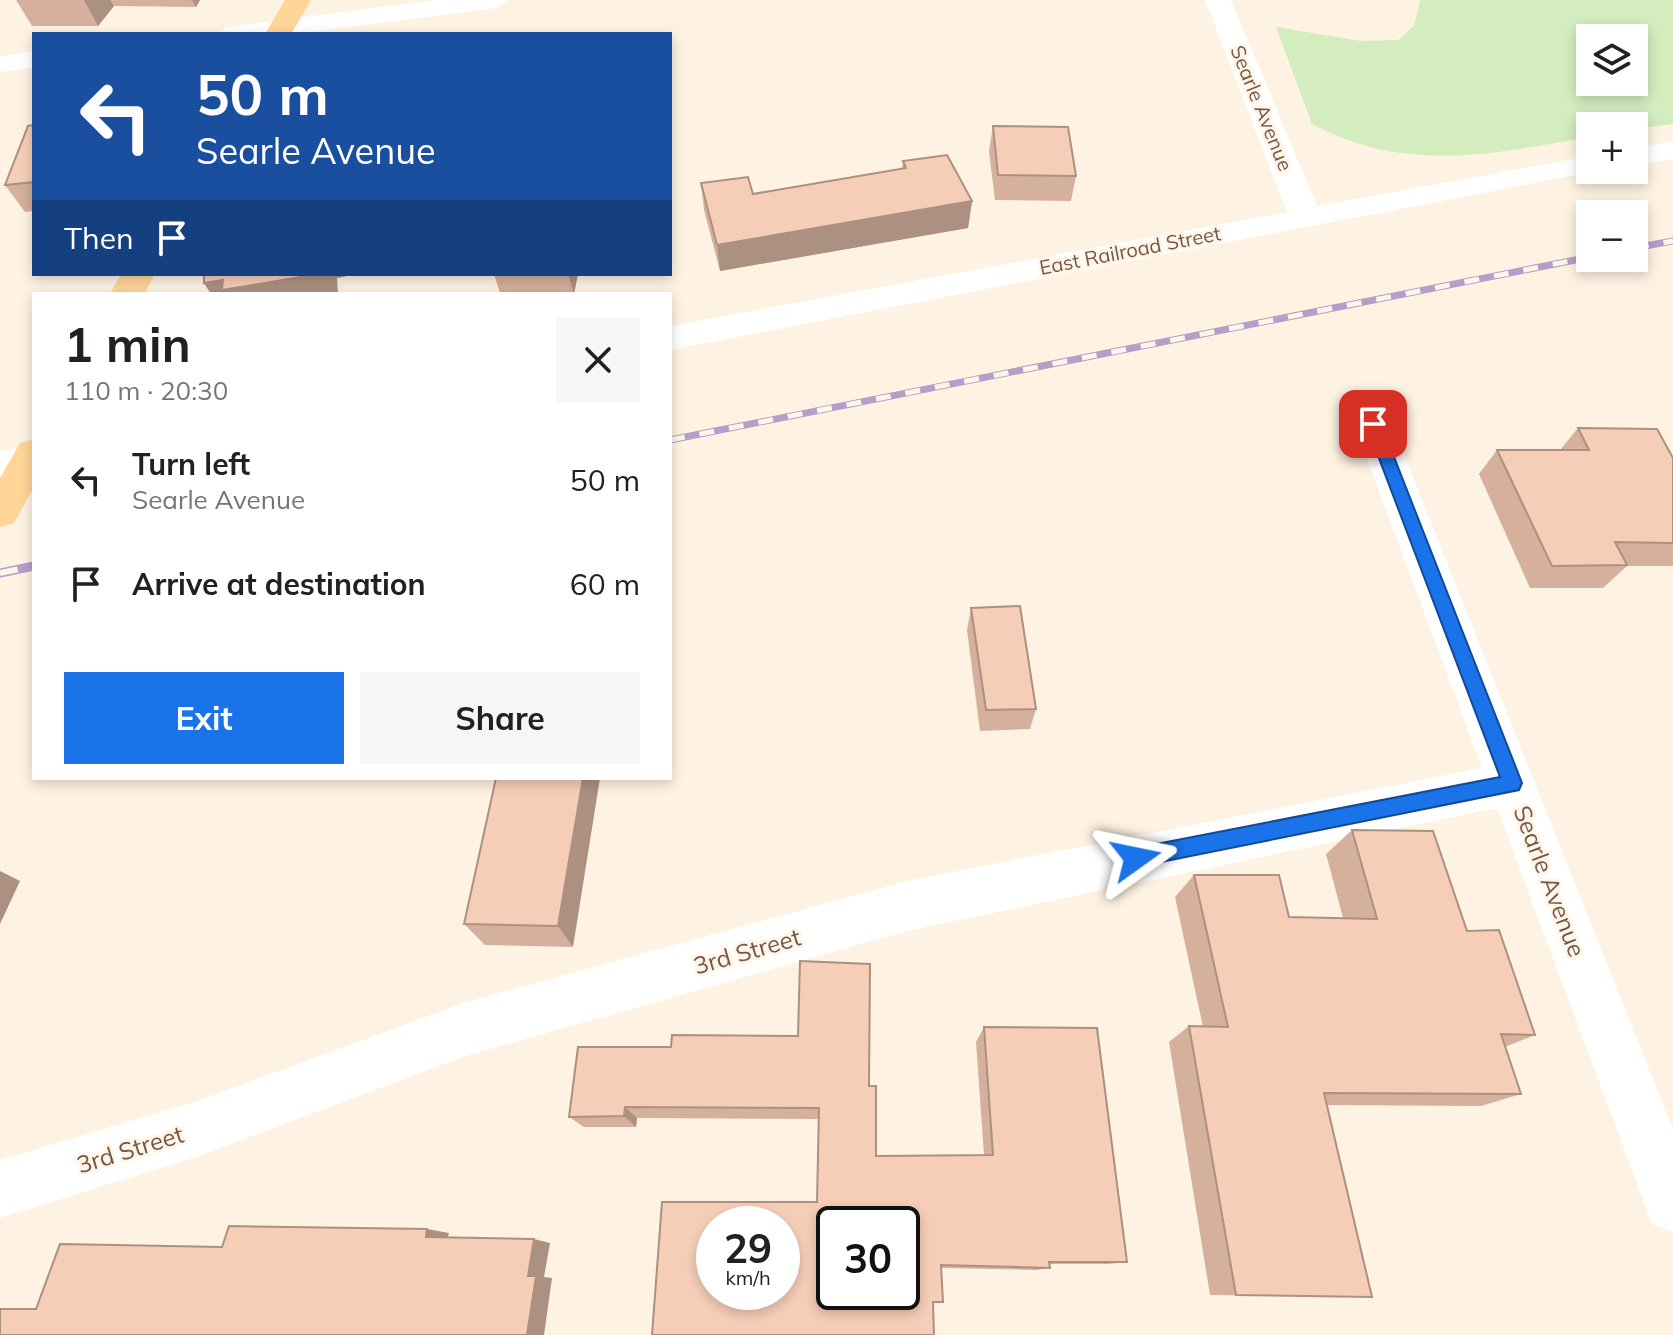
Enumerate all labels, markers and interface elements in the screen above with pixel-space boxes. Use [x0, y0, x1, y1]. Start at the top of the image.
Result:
map controls [1576, 24, 1648, 272]
button: layers [1576, 24, 1648, 96]
street label: Searle Avenue [1225, 42, 1299, 174]
text: 50 m [196, 59, 329, 129]
icon: left [64, 64, 168, 168]
button: + [1576, 112, 1648, 184]
text: Searle Avenue [196, 128, 436, 173]
button: − [1576, 200, 1648, 272]
icon: arrive [150, 216, 194, 260]
text: Then [64, 219, 134, 257]
street label: East Railroad Street [1037, 220, 1223, 280]
text: 1 min [64, 314, 191, 374]
button: close [556, 318, 640, 402]
text: 110 m · 20:30 [64, 374, 228, 407]
pin [1339, 390, 1407, 458]
icon: arrive [1351, 402, 1395, 446]
text: Turn left [132, 445, 250, 483]
icon: left [64, 458, 108, 502]
text: 50 m [570, 461, 640, 499]
text: Searle Avenue [132, 483, 305, 516]
icon: arrive [64, 562, 108, 606]
text: Arrive at destination [132, 565, 426, 603]
text: 60 m [570, 565, 640, 603]
button: Exit [64, 672, 344, 764]
button: Share [360, 672, 640, 764]
street label: Searle Avenue [1507, 801, 1593, 961]
position arrow [1094, 816, 1178, 900]
street label: 3rd Street [690, 921, 804, 981]
street label: 3rd Street [73, 1119, 187, 1179]
speed limit sign: 30 [816, 1206, 920, 1310]
text: 29 [724, 1223, 772, 1273]
text: km/h [725, 1265, 771, 1290]

